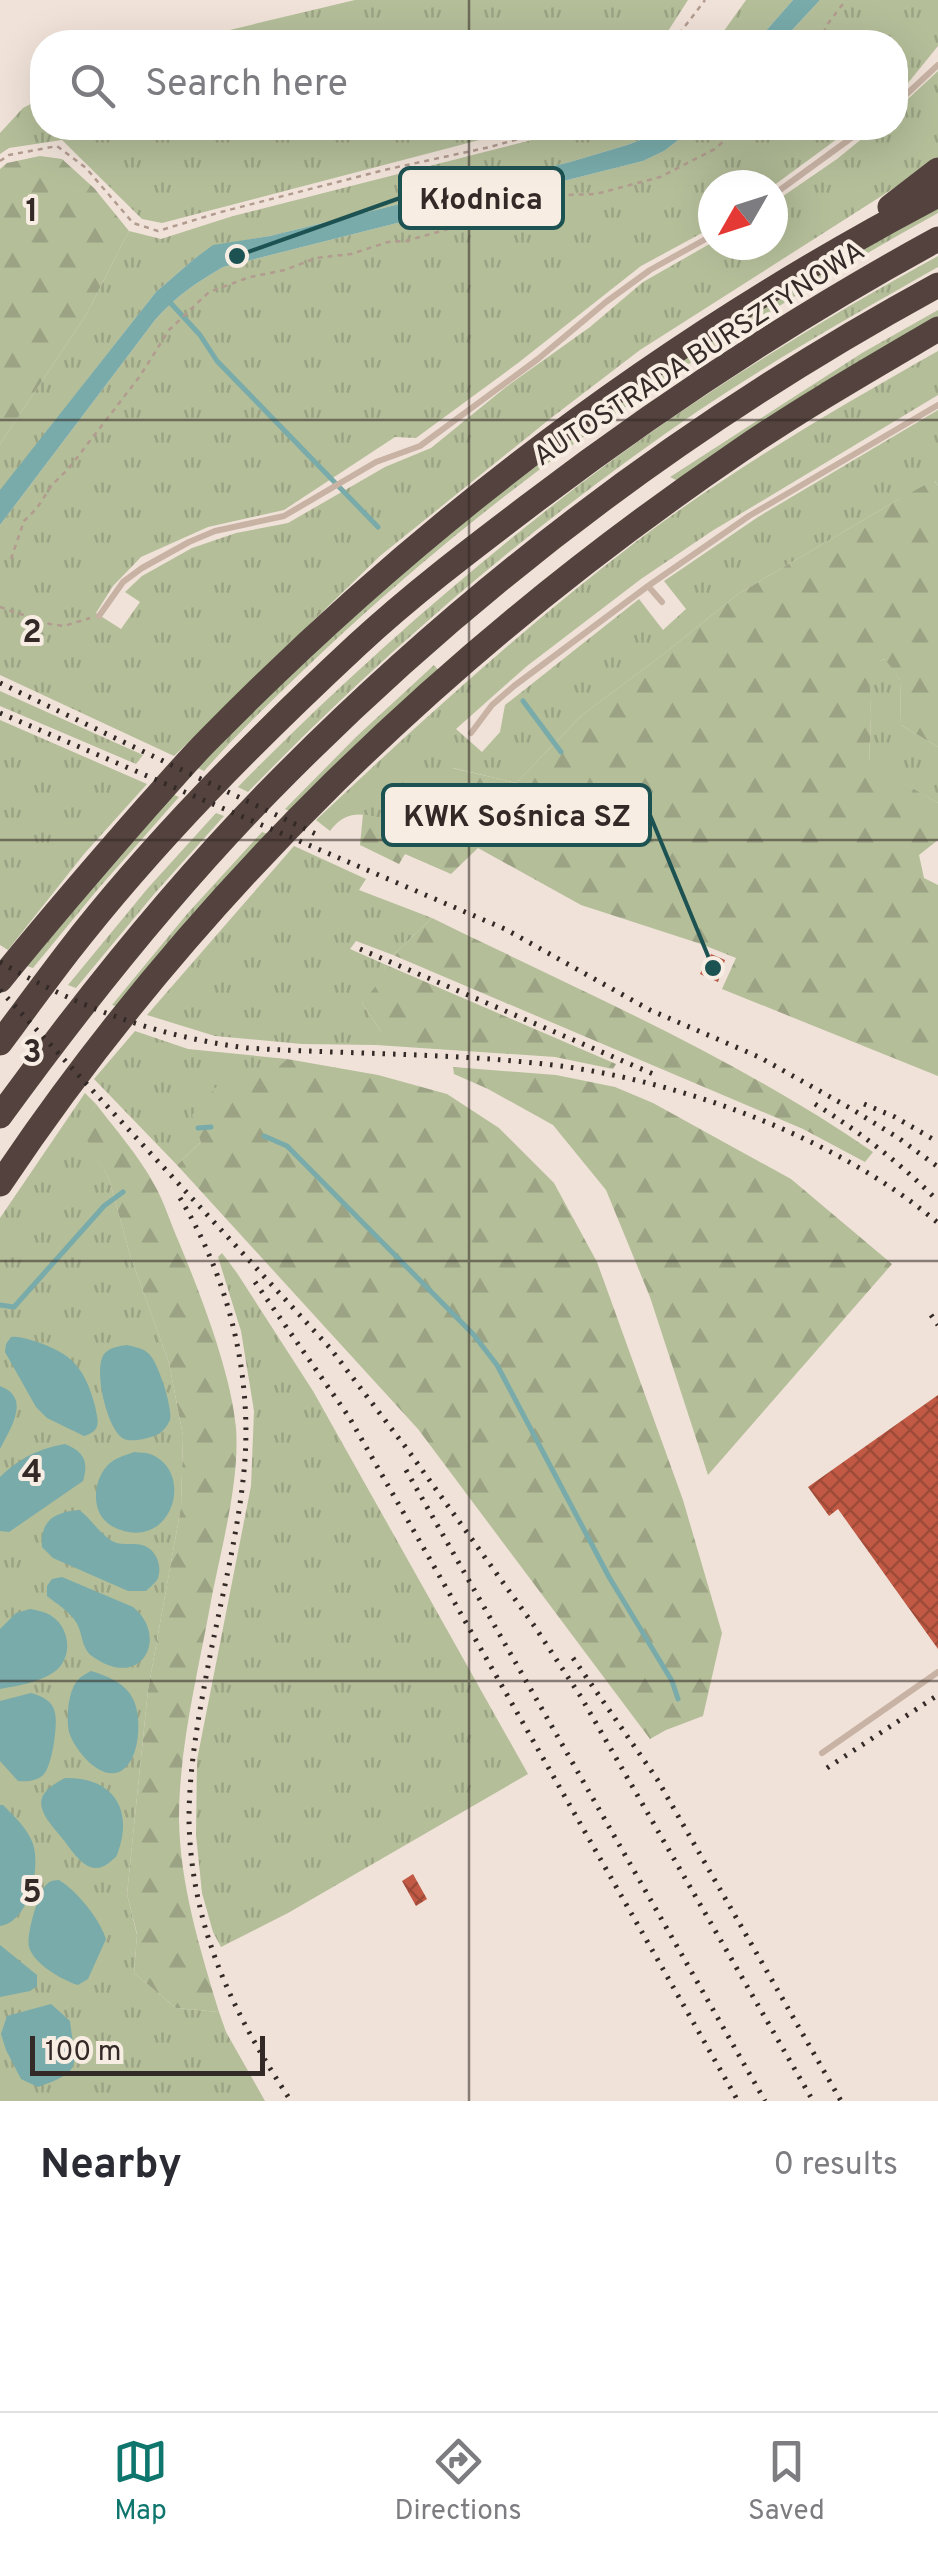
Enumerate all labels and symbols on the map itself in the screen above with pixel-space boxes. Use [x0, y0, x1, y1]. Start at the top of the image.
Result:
callout: Kłodnica [400, 168, 563, 228]
north arrow [698, 170, 788, 260]
text: Kłodnica [419, 183, 543, 220]
text: 1 [26, 193, 38, 233]
street label: AUTOSTRADA BURSZTYNOWA [527, 234, 873, 476]
text: 2 [22, 614, 42, 654]
callout: KWK Sośnica SZ [383, 785, 650, 845]
text: KWK Sośnica SZ [403, 800, 631, 837]
text: 3 [22, 1034, 42, 1074]
text: 4 [22, 1454, 42, 1494]
text: 5 [22, 1874, 42, 1914]
scale bar [30, 2031, 265, 2076]

